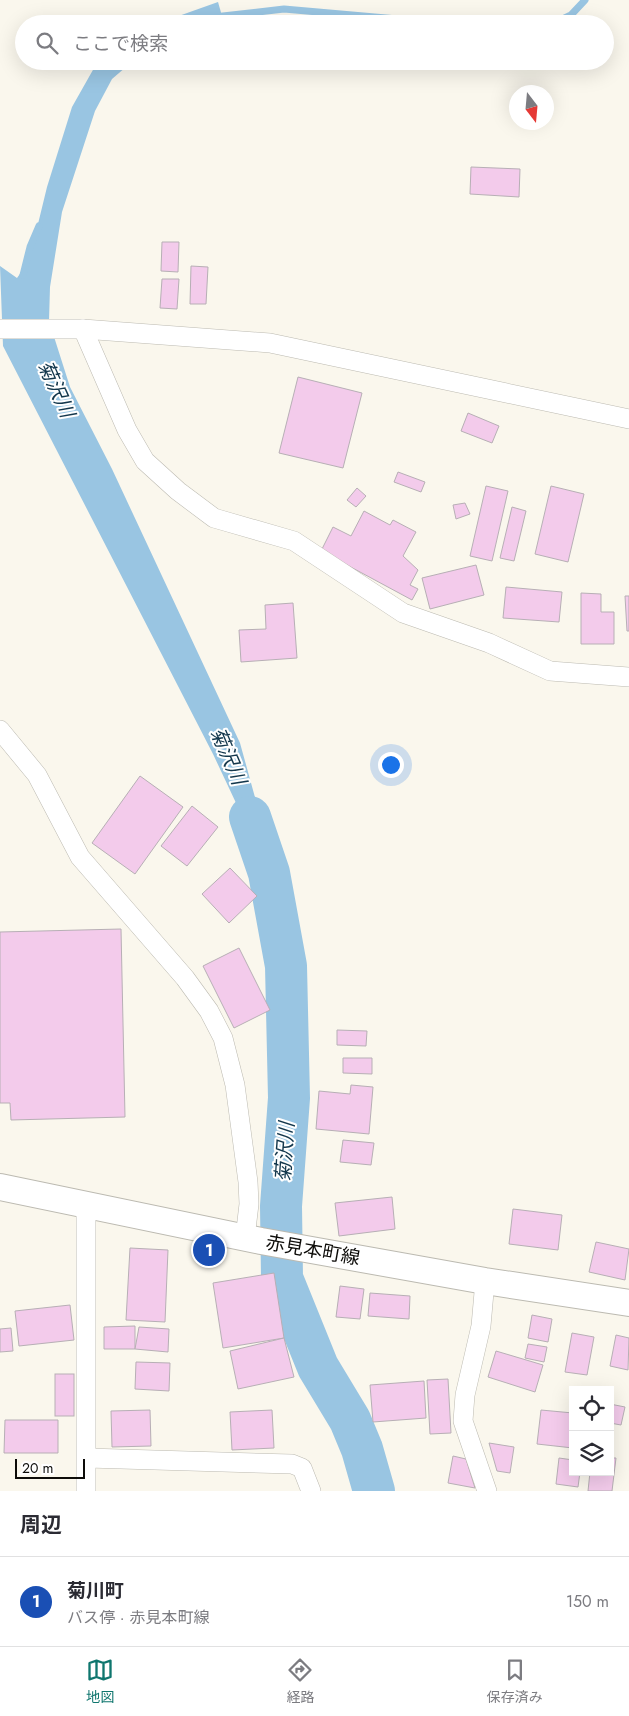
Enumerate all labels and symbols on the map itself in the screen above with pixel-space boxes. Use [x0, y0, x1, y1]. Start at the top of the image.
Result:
north arrow [509, 85, 554, 130]
water label: 菊沢川 [31, 356, 82, 424]
water label: 菊沢川 [203, 723, 254, 791]
your location [378, 752, 404, 778]
water label: 菊沢川 [268, 1119, 302, 1183]
street label: 赤見本町線 [264, 1228, 362, 1272]
pin: 1 [193, 1231, 225, 1269]
scale bar [15, 1456, 85, 1479]

